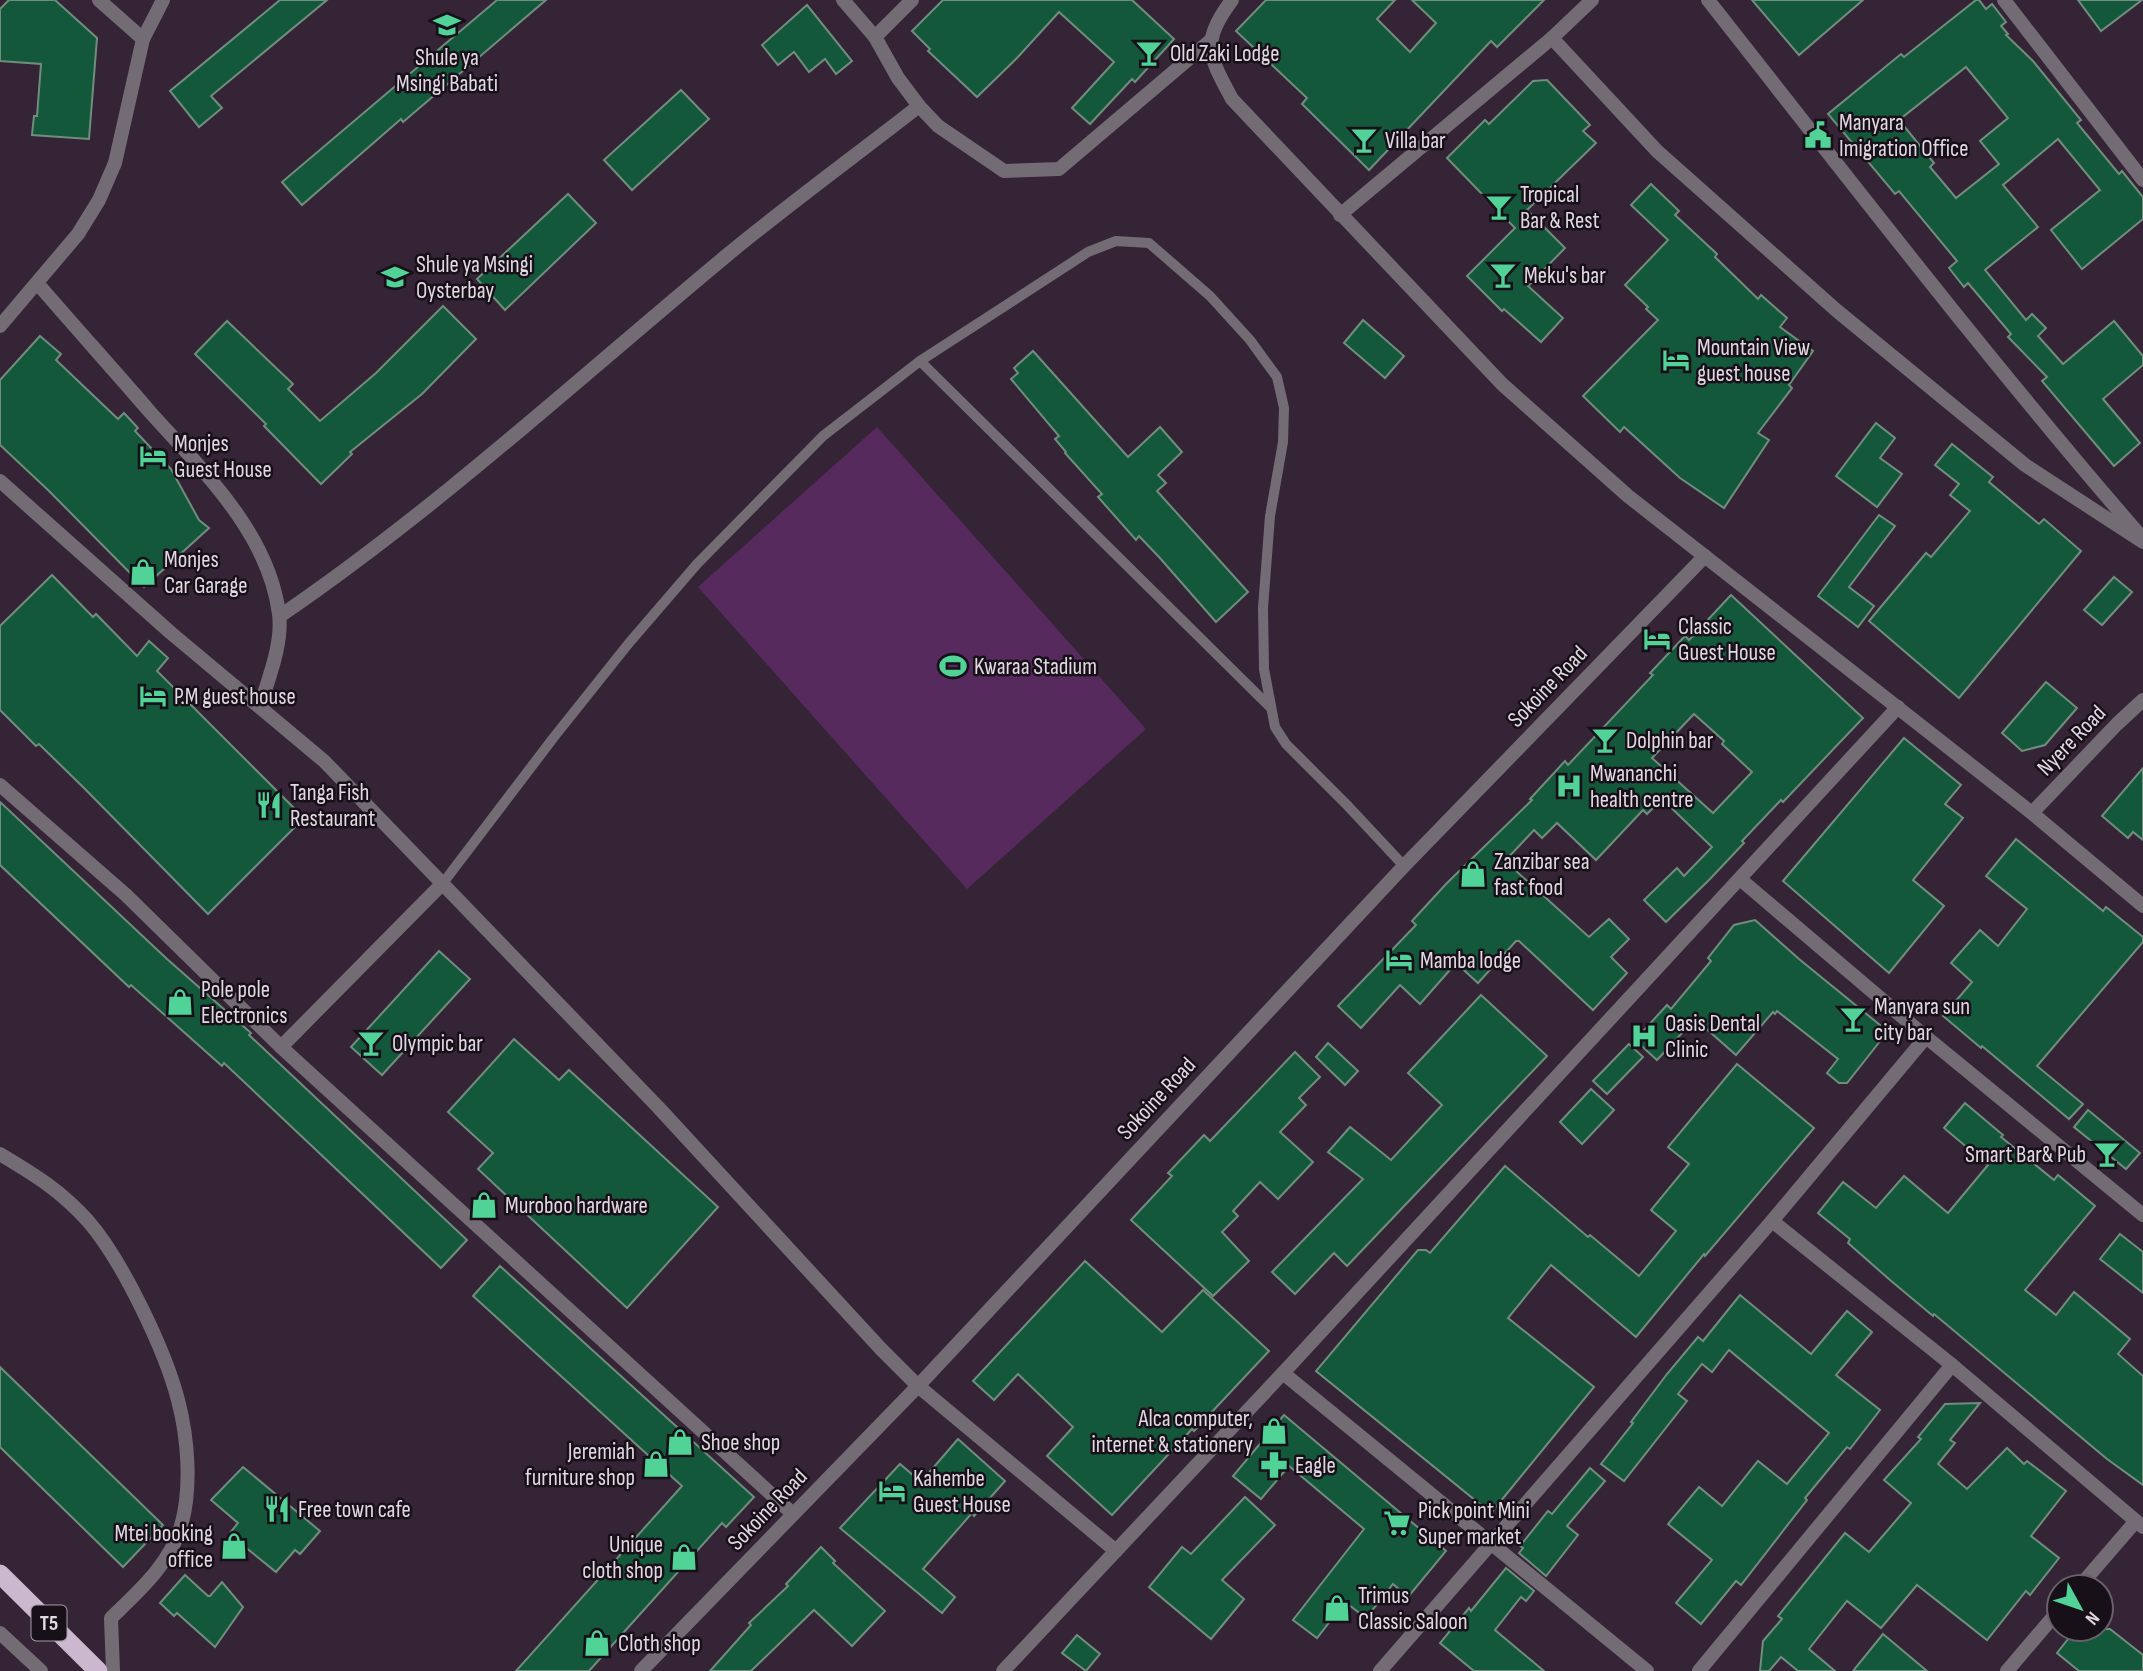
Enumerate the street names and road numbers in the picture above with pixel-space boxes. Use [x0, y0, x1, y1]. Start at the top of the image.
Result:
street label: Sokoine Road [1502, 640, 1593, 733]
street label: Nyere Road [2031, 700, 2112, 782]
street label: Sokoine Road [1111, 1052, 1202, 1146]
street label: Sokoine Road [722, 1463, 813, 1556]
road number: T5 [32, 1606, 66, 1640]

